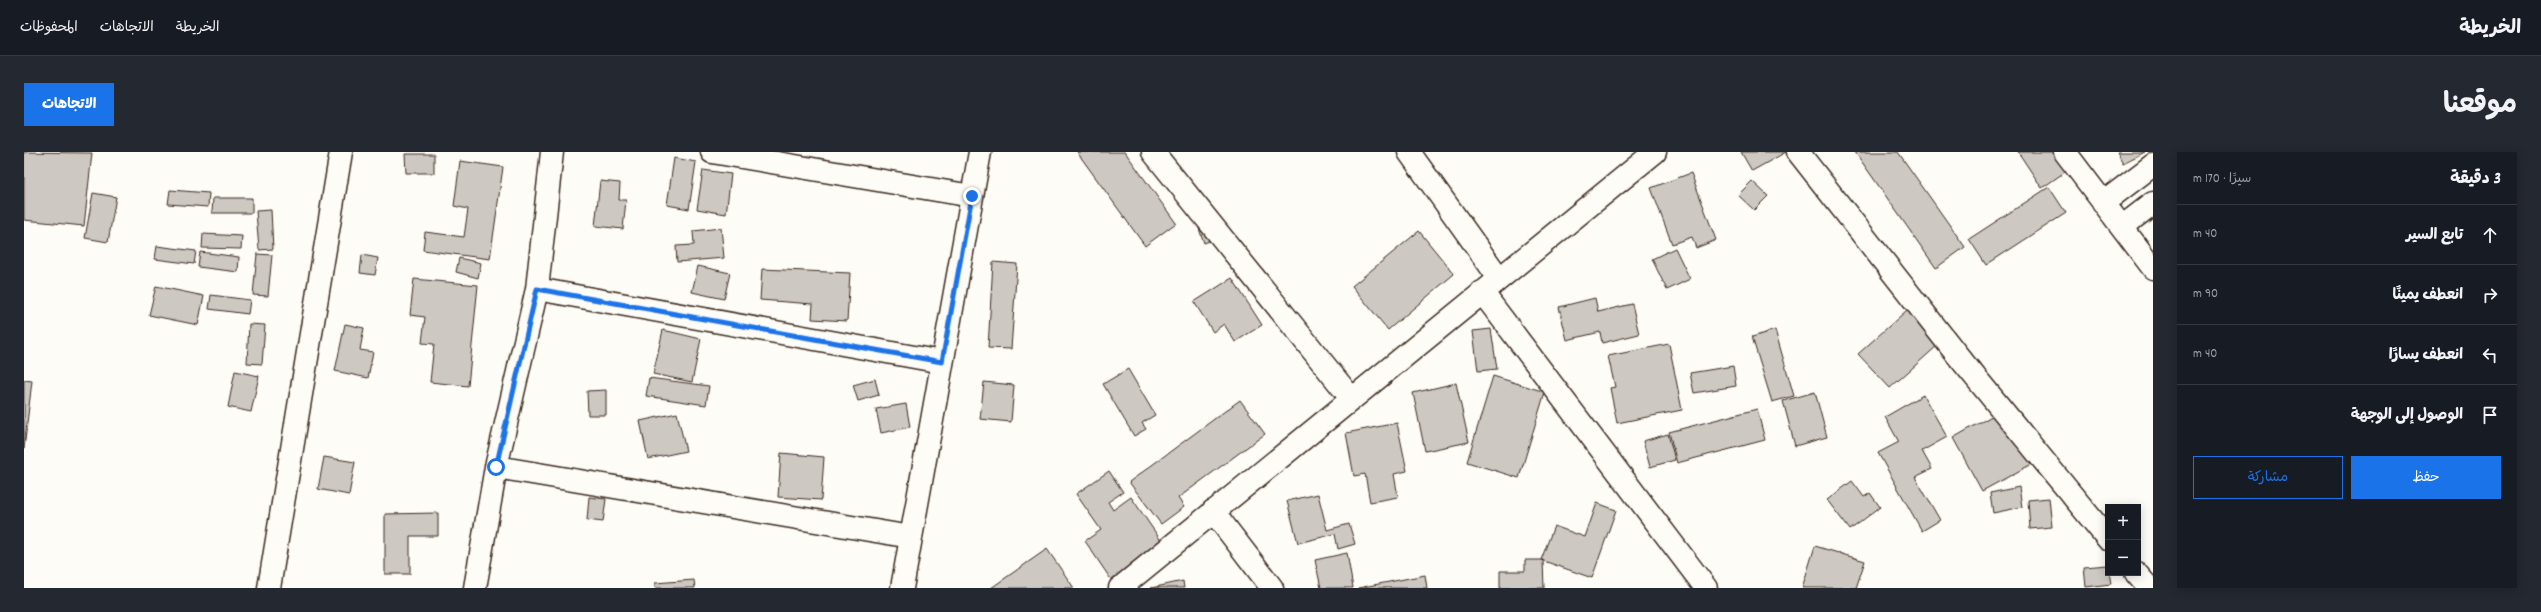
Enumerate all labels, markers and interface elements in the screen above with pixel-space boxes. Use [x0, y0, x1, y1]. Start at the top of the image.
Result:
text: الخريطة [2459, 16, 2521, 43]
text: المحفوظات [20, 18, 78, 38]
text: الاتجاهات [100, 18, 154, 38]
text: الخريطة [176, 18, 219, 38]
button: الاتجاهات [24, 83, 114, 126]
text: موقعنا [2443, 87, 2517, 127]
text: 3 دقيقة [2450, 168, 2501, 192]
text: سيرًا · 170 m [2193, 170, 2251, 189]
route end [963, 187, 981, 205]
icon: ahead [2479, 224, 2501, 246]
text: 40 m [2193, 225, 2217, 244]
text: تابع السير [2406, 225, 2463, 247]
icon: right [2479, 284, 2501, 306]
text: 90 m [2193, 285, 2218, 304]
text: انعطف يمينًا [2393, 285, 2463, 307]
icon: left [2479, 344, 2501, 366]
text: 40 m [2193, 345, 2217, 364]
text: انعطف يسارًا [2389, 345, 2463, 367]
icon: arrive [2479, 404, 2501, 426]
text: الوصول إلى الوجهة [2351, 405, 2463, 427]
button: مشاركة [2193, 456, 2343, 499]
button: حفظ [2351, 456, 2501, 499]
route start [487, 458, 505, 476]
map controls [2105, 504, 2141, 576]
button: + [2105, 504, 2141, 540]
button: − [2105, 540, 2141, 576]

